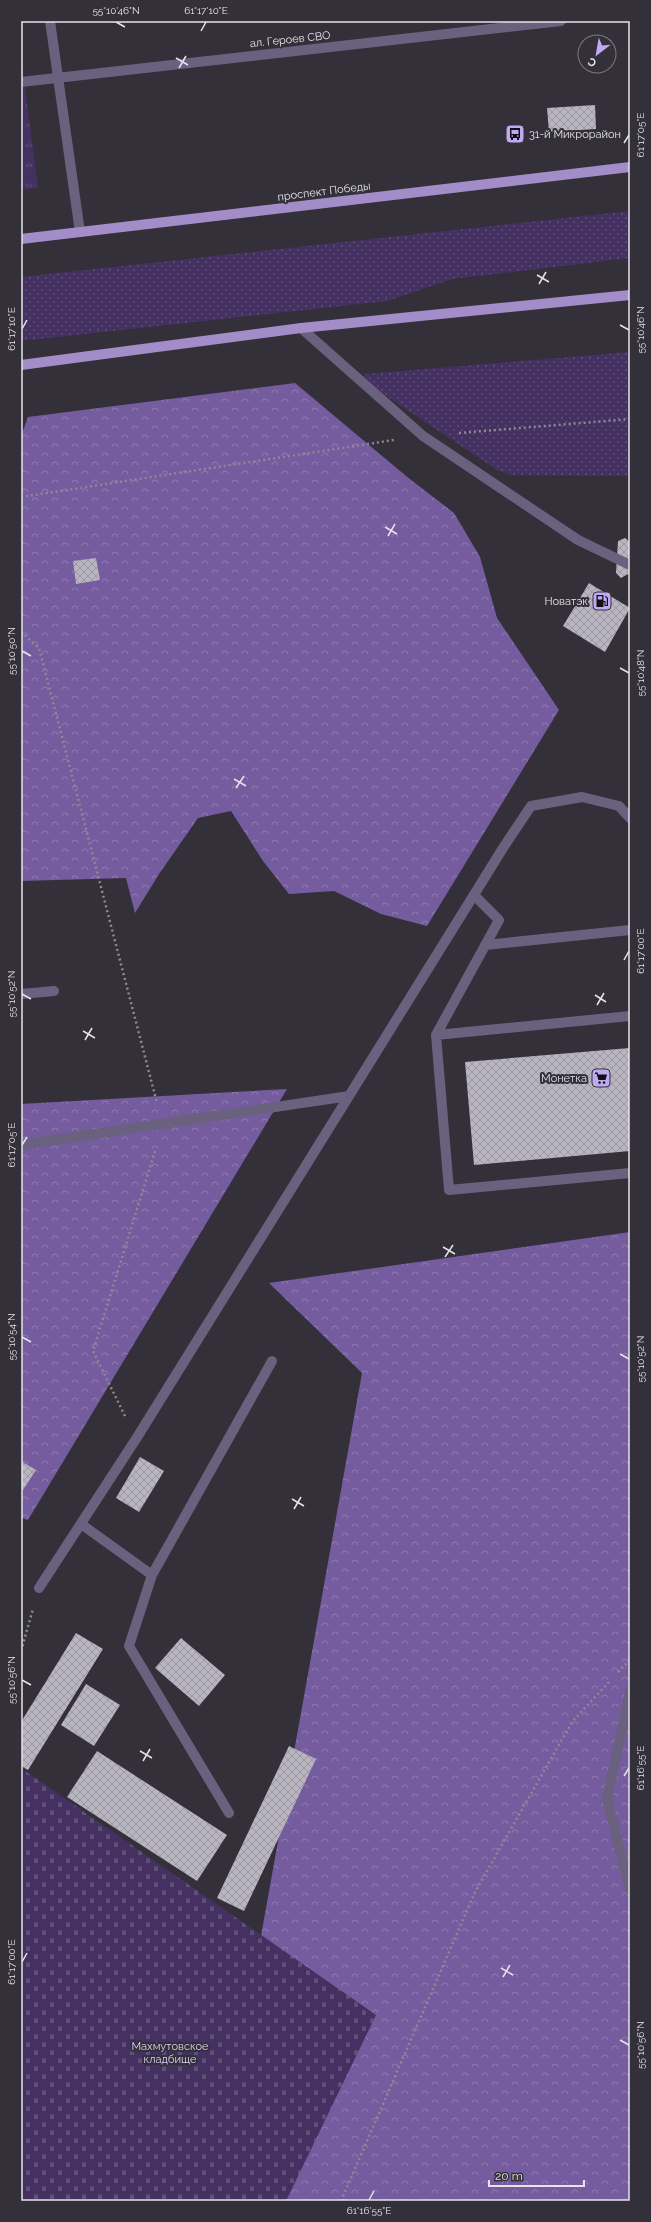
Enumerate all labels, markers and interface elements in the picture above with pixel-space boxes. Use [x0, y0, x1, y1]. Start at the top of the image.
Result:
text: 55°10'46"N [92, 5, 140, 16]
text: 61°17'10"E [184, 5, 228, 16]
street label: ал. Героев СВО [249, 29, 331, 50]
north arrow [577, 34, 617, 74]
text: С [585, 54, 599, 70]
text: 61°17'05"E [635, 113, 646, 157]
bus stop icon: 31-й Микрорайон [504, 123, 526, 145]
place label: 31-й Микрорайон [529, 128, 621, 141]
street label: проспект Победы [277, 179, 371, 204]
text: 55°10'46"N [635, 306, 646, 354]
text: 61°17'10"E [6, 307, 17, 351]
fuel station icon: Новатэк [591, 590, 613, 612]
place label: Новатэк [545, 595, 588, 608]
text: 55°10'50"N [6, 627, 17, 675]
text: 55°10'48"N [635, 649, 646, 697]
text: 61°17'00"E [635, 928, 646, 974]
text: 55°10'52"N [6, 971, 17, 1017]
supermarket icon: Монетка [590, 1067, 612, 1089]
place label: Монетка [541, 1072, 587, 1085]
text: 61°17'05"E [6, 1123, 17, 1167]
text: 55°10'54"N [6, 1313, 17, 1361]
text: 55°10'52"N [635, 1336, 646, 1382]
text: 55°10'56"N [6, 1656, 17, 1704]
text: 61°16'55"E [635, 1746, 646, 1790]
text: 61°17'00"E [6, 1939, 17, 1985]
text: 55°10'56"N [635, 2021, 646, 2069]
park label: Махмутовское кладбище [132, 2040, 209, 2066]
scale bar [489, 2162, 584, 2188]
text: 20 m [495, 2169, 523, 2183]
text: 61°16'55"E [347, 2205, 391, 2216]

